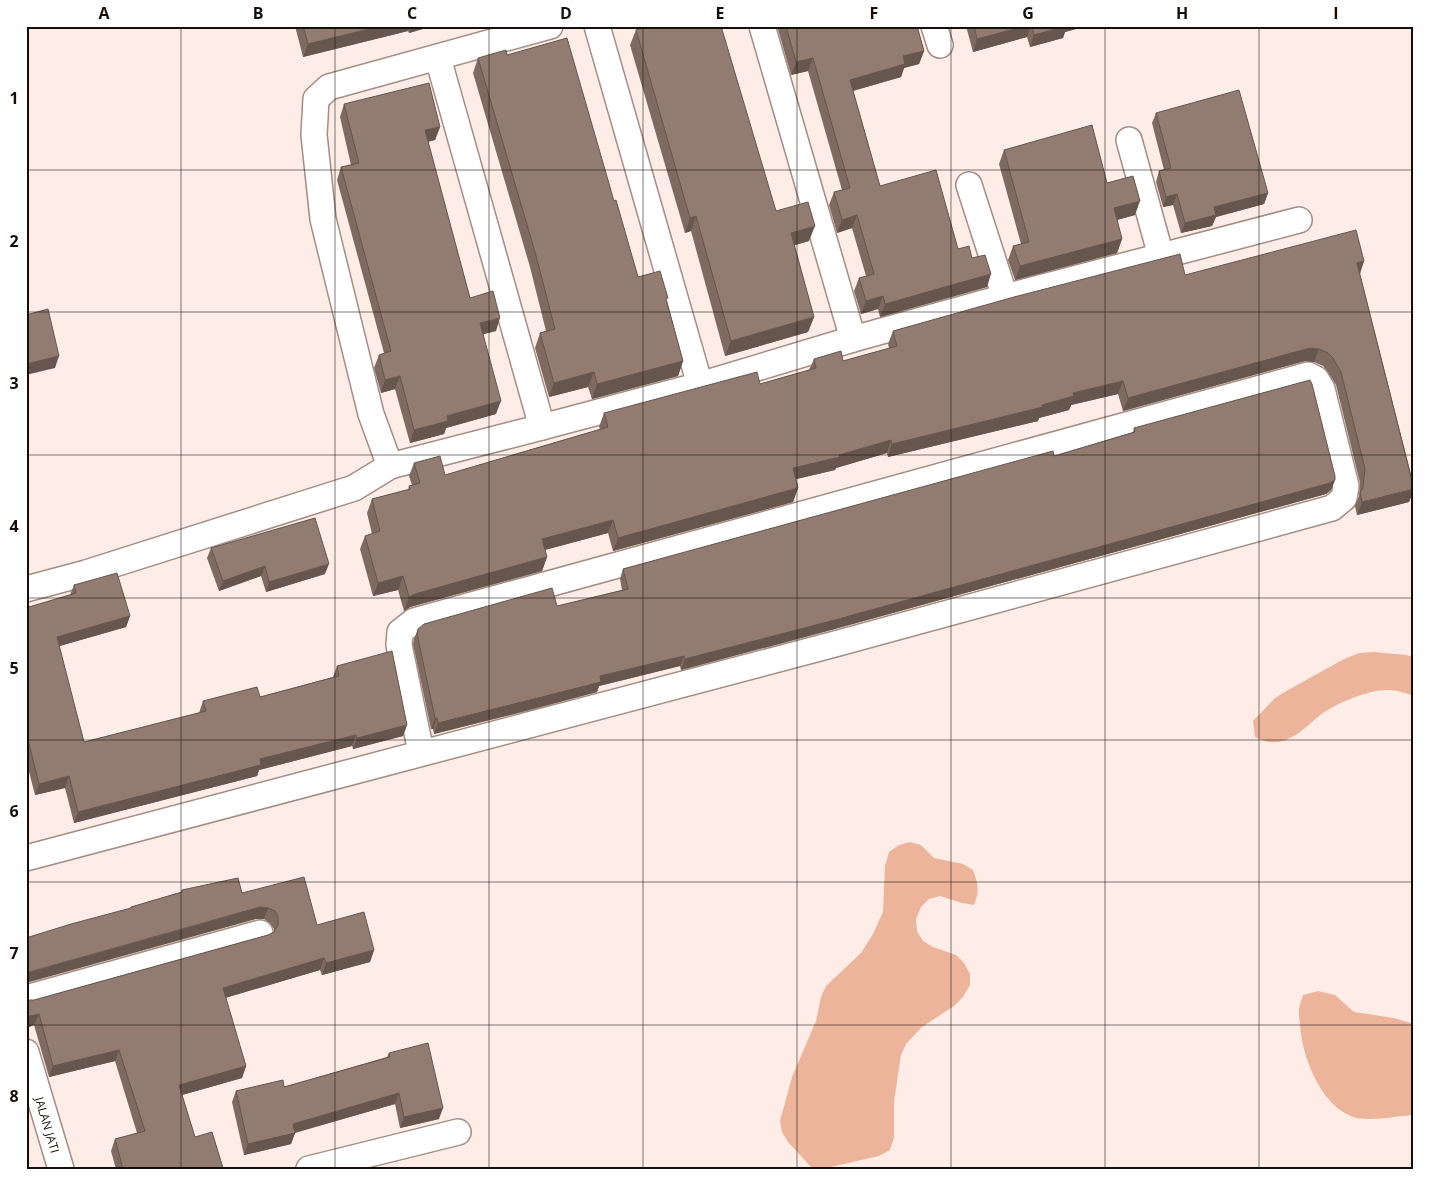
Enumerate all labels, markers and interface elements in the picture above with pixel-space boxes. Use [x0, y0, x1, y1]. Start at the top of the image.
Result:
text: A [98, 2, 110, 24]
text: B [253, 2, 263, 24]
text: C [407, 2, 417, 24]
text: D [560, 2, 572, 24]
text: E [716, 2, 725, 24]
text: F [870, 2, 878, 24]
text: G [1022, 2, 1034, 24]
text: H [1176, 2, 1188, 24]
text: I [1333, 2, 1339, 24]
text: 1 [9, 87, 19, 109]
text: 2 [9, 230, 19, 252]
text: 3 [9, 372, 19, 394]
text: 4 [9, 515, 19, 537]
text: 5 [9, 657, 19, 679]
text: 6 [9, 800, 19, 822]
text: 7 [9, 942, 19, 964]
text: 8 [9, 1085, 19, 1107]
street label: JALAN JATI [31, 1094, 64, 1155]

